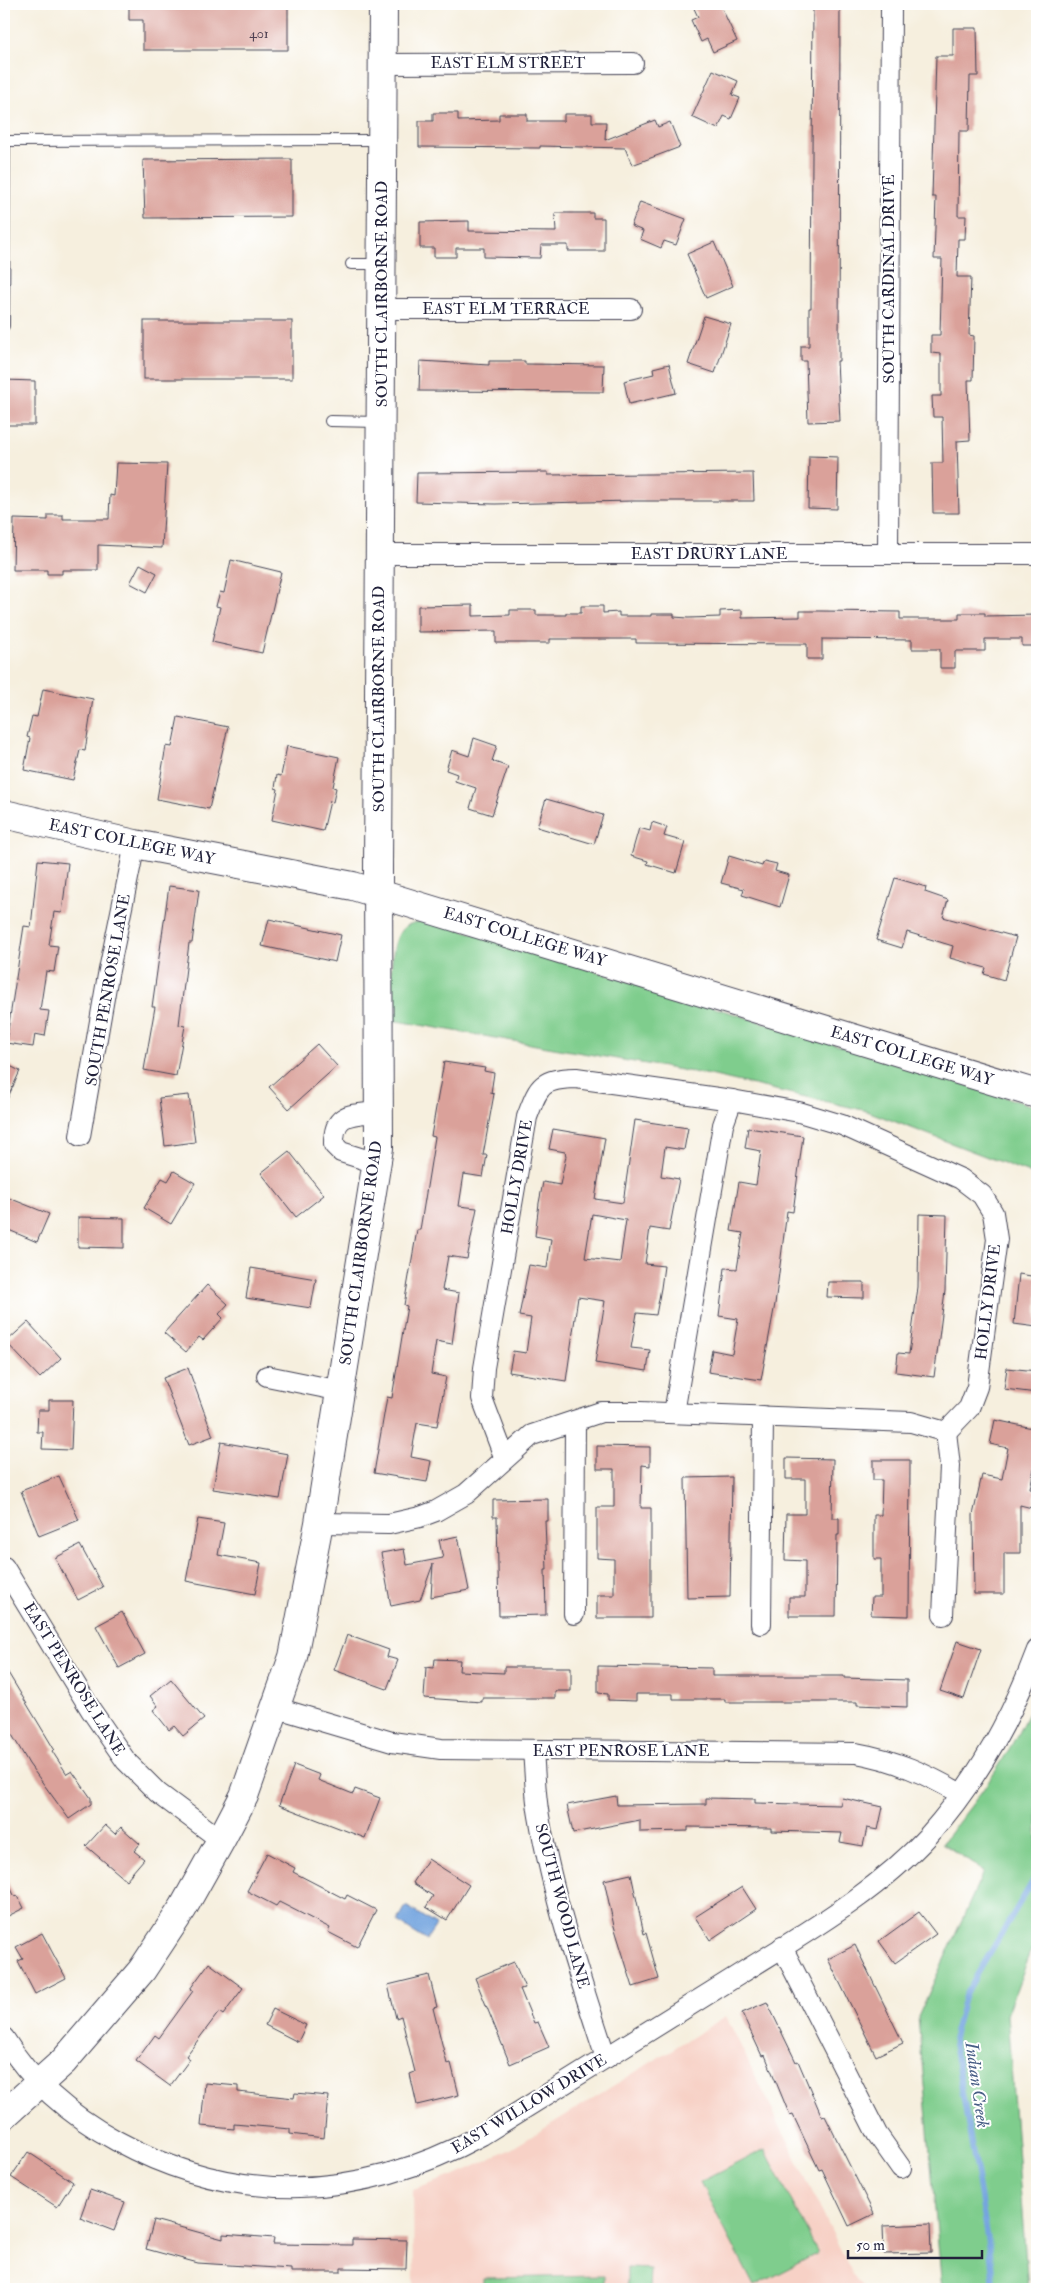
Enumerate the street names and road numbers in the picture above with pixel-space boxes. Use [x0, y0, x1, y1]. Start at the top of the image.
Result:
street label: EAST ELM STREET [431, 53, 586, 73]
street label: SOUTH CARDINAL DRIVE [879, 175, 899, 383]
street label: SOUTH CLAIRBORNE ROAD [372, 181, 392, 407]
street label: EAST ELM TERRACE [422, 299, 590, 319]
street label: EAST DRURY LANE [631, 544, 787, 564]
street label: SOUTH CLAIRBORNE ROAD [369, 586, 389, 812]
street label: EAST COLLEGE WAY [47, 815, 218, 870]
street label: SOUTH PENROSE LANE [81, 892, 135, 1088]
street label: EAST COLLEGE WAY [441, 903, 610, 972]
street label: EAST COLLEGE WAY [828, 1022, 997, 1091]
street label: HOLLY DRIVE [497, 1118, 537, 1236]
street label: SOUTH CLAIRBORNE ROAD [335, 1139, 387, 1367]
street label: HOLLY DRIVE [971, 1243, 1005, 1361]
street label: EAST PENROSE LANE [19, 1599, 129, 1759]
street label: EAST PENROSE LANE [533, 1741, 709, 1761]
street label: SOUTH WOOD LANE [530, 1821, 594, 1991]
street label: EAST WILLOW DRIVE [448, 2050, 610, 2158]

